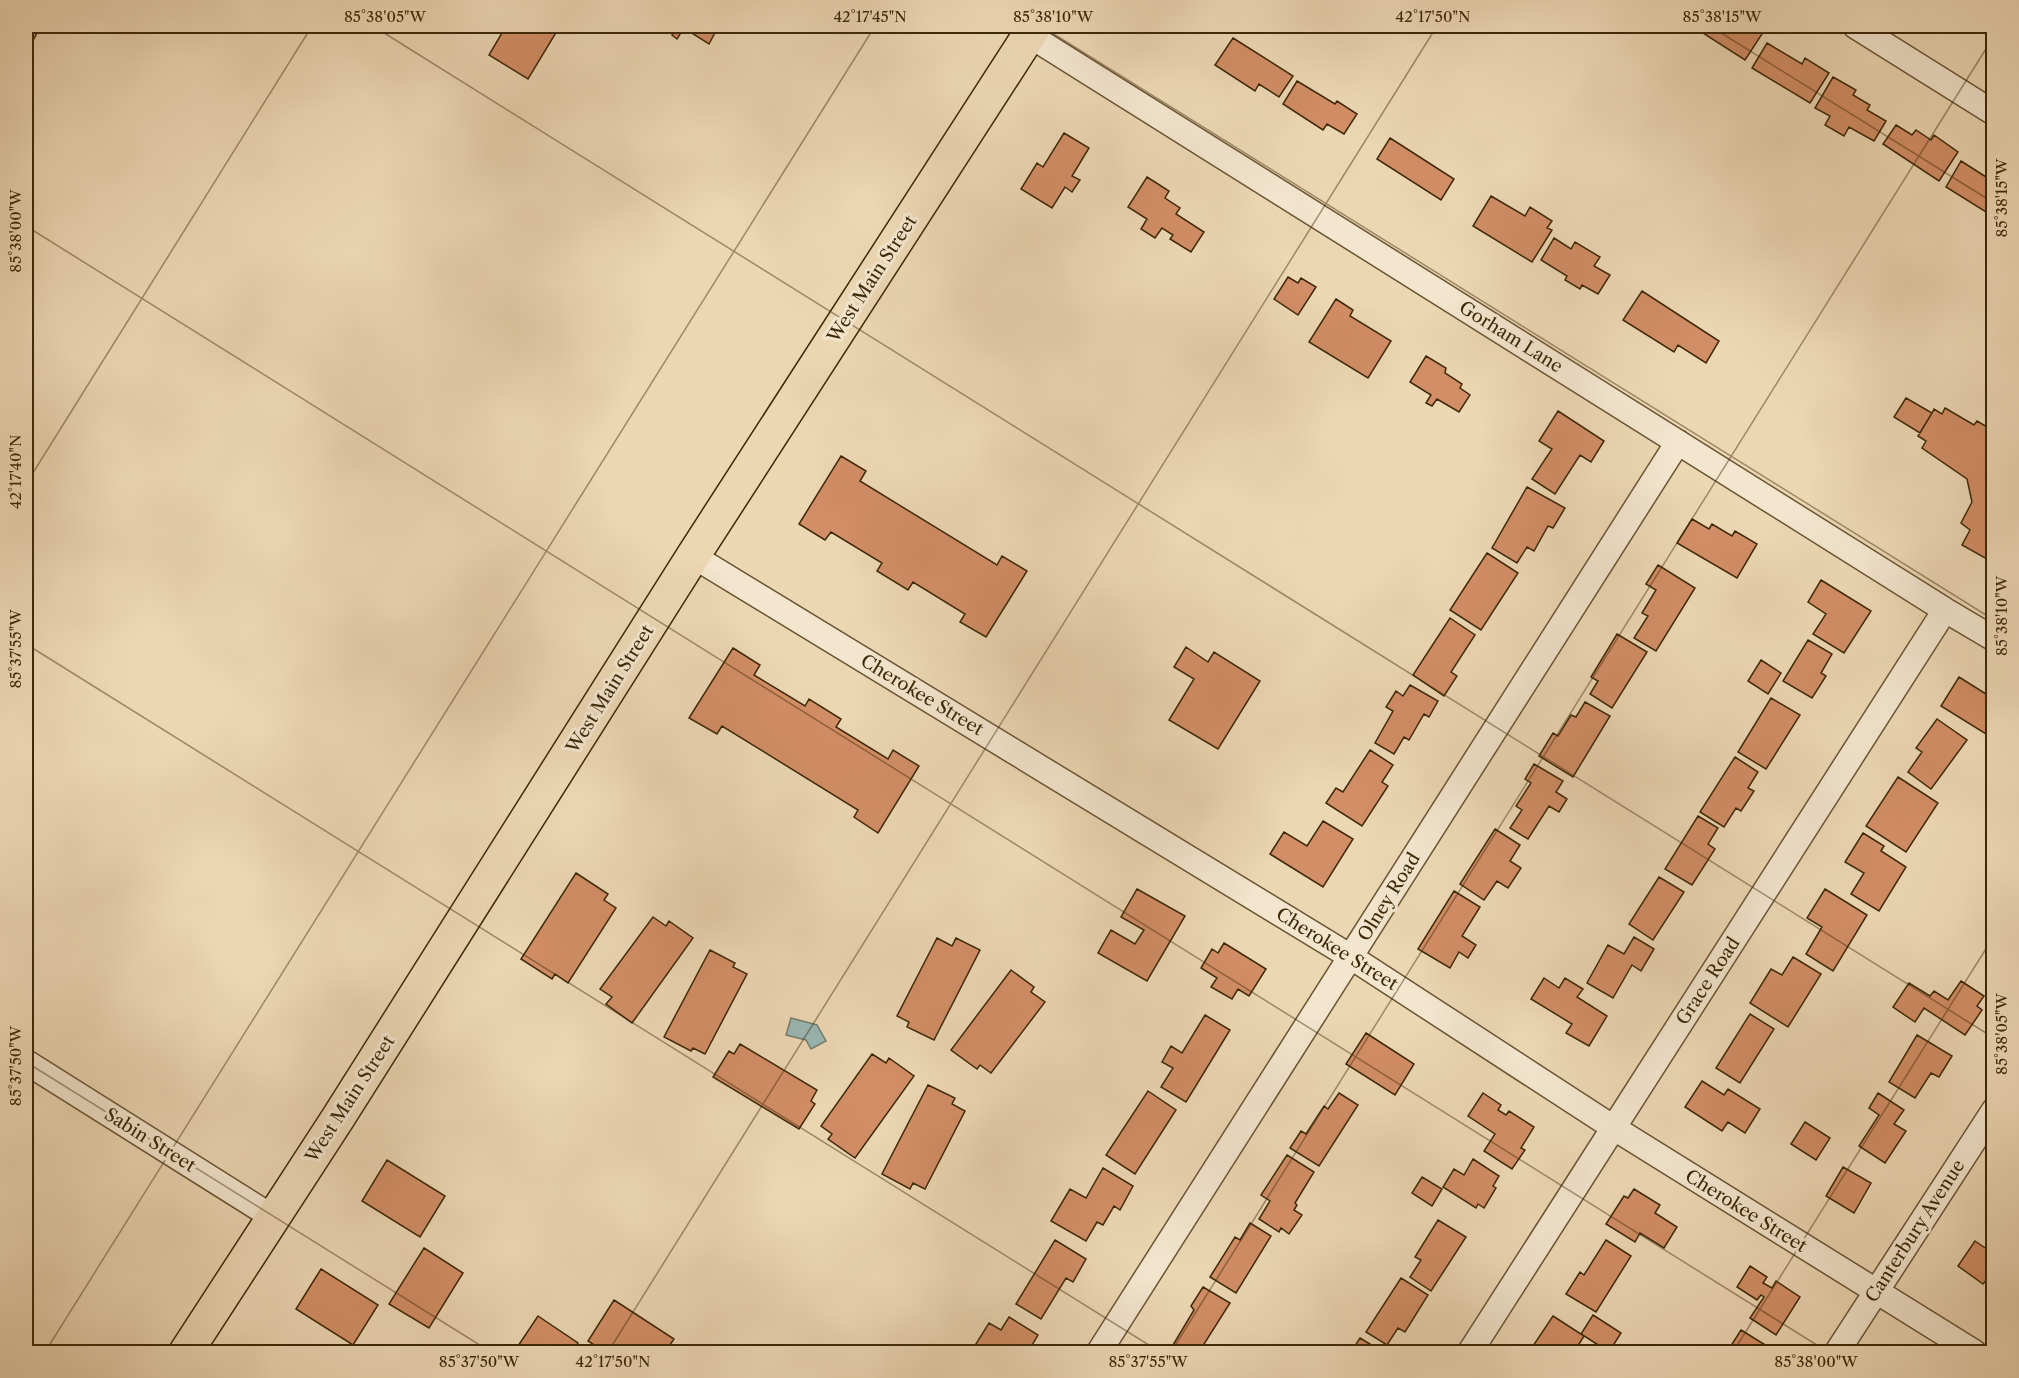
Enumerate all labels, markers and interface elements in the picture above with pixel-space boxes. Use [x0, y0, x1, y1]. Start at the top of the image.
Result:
text: 85°38'05"W [344, 7, 427, 26]
text: 42°17'45"N [833, 7, 907, 26]
text: 85°38'10"W [1013, 7, 1094, 26]
text: 42°17'50"N [1396, 7, 1470, 26]
text: 85°38'15"W [1683, 7, 1762, 26]
text: 85°38'15"W [1992, 158, 2011, 237]
text: 85°38'00"W [6, 189, 25, 273]
street label: West Main Street [822, 211, 922, 348]
street label: Gorham Lane [1455, 296, 1567, 378]
text: 42°17'40"N [6, 435, 25, 509]
text: 85°38'10"W [1992, 575, 2011, 656]
text: 85°37'55"W [6, 609, 25, 689]
street label: West Main Street [561, 620, 659, 758]
street label: Cherokee Street [857, 650, 988, 741]
street label: Olney Road [1353, 849, 1425, 945]
street label: Cherokee Street [1272, 903, 1402, 996]
street label: Grace Road [1671, 933, 1745, 1029]
text: 85°38'05"W [1992, 992, 2011, 1075]
text: 85°37'50"W [6, 1025, 25, 1106]
street label: West Main Street [300, 1031, 400, 1168]
street label: Sabin Street [100, 1103, 200, 1177]
street label: Canterbury Avenue [1861, 1156, 1969, 1306]
street label: Cherokee Street [1681, 1165, 1811, 1258]
text: 85°37'50"W [439, 1352, 520, 1371]
text: 42°17'50"N [576, 1352, 650, 1371]
text: 85°37'55"W [1108, 1352, 1188, 1371]
text: 85°38'00"W [1774, 1352, 1858, 1371]

